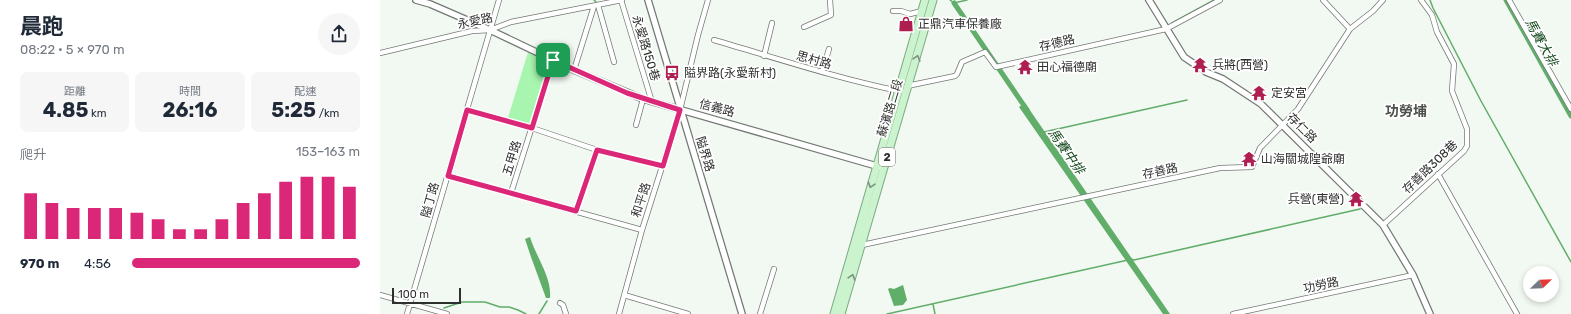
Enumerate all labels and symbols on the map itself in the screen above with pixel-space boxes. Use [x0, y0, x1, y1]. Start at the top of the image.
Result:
street label: 永愛路 [456, 10, 494, 32]
street label: 永愛路150巷 [629, 13, 663, 83]
shop icon: 正鼎汽車保養廠 [897, 15, 915, 33]
water label: 馬賽大排 [1522, 16, 1562, 70]
place label: 正鼎汽車保養廠 [918, 17, 1002, 31]
street label: 存德路 [1038, 32, 1076, 54]
pin [536, 43, 570, 77]
street label: 思村路 [795, 48, 833, 72]
one-way arrow [912, 55, 920, 61]
temple icon: 兵將(西營) [1191, 56, 1209, 74]
temple icon: 田心福德廟 [1016, 58, 1034, 76]
place label: 兵將(西營) [1212, 58, 1268, 72]
place label: 田心福德廟 [1037, 60, 1097, 74]
bus stop icon: 隘界路(永愛新村) [663, 64, 681, 82]
place label: 隘界路(永愛新村) [684, 66, 776, 80]
street label: 蘇濱路二段 [875, 77, 905, 139]
temple icon: 定安宮 [1250, 84, 1268, 102]
place label: 定安宮 [1271, 86, 1307, 100]
street label: 信義路 [698, 97, 736, 119]
district label: 功勞埔 [1385, 103, 1427, 120]
street label: 存仁路 [1284, 110, 1320, 146]
water label: 馬賽中排 [1046, 126, 1089, 179]
street label: 隘界路 [693, 135, 717, 173]
street label: 存善路308巷 [1400, 137, 1460, 197]
street label: 五甲路 [500, 139, 524, 177]
road number: 2 [879, 148, 895, 166]
temple icon: 山海關城隍爺廟 [1240, 150, 1258, 168]
place label: 山海關城隍爺廟 [1261, 152, 1345, 166]
street label: 存善路 [1141, 160, 1179, 182]
street label: 隘丁路 [418, 181, 442, 219]
street label: 和平路 [629, 181, 653, 219]
one-way arrow [867, 182, 876, 189]
temple icon: 兵營(東營) [1347, 190, 1365, 208]
place label: 兵營(東營) [1288, 192, 1344, 206]
north arrow [1523, 266, 1559, 302]
one-way arrow [847, 273, 856, 280]
street label: 功勞路 [1302, 274, 1340, 296]
scale bar [392, 286, 461, 305]

